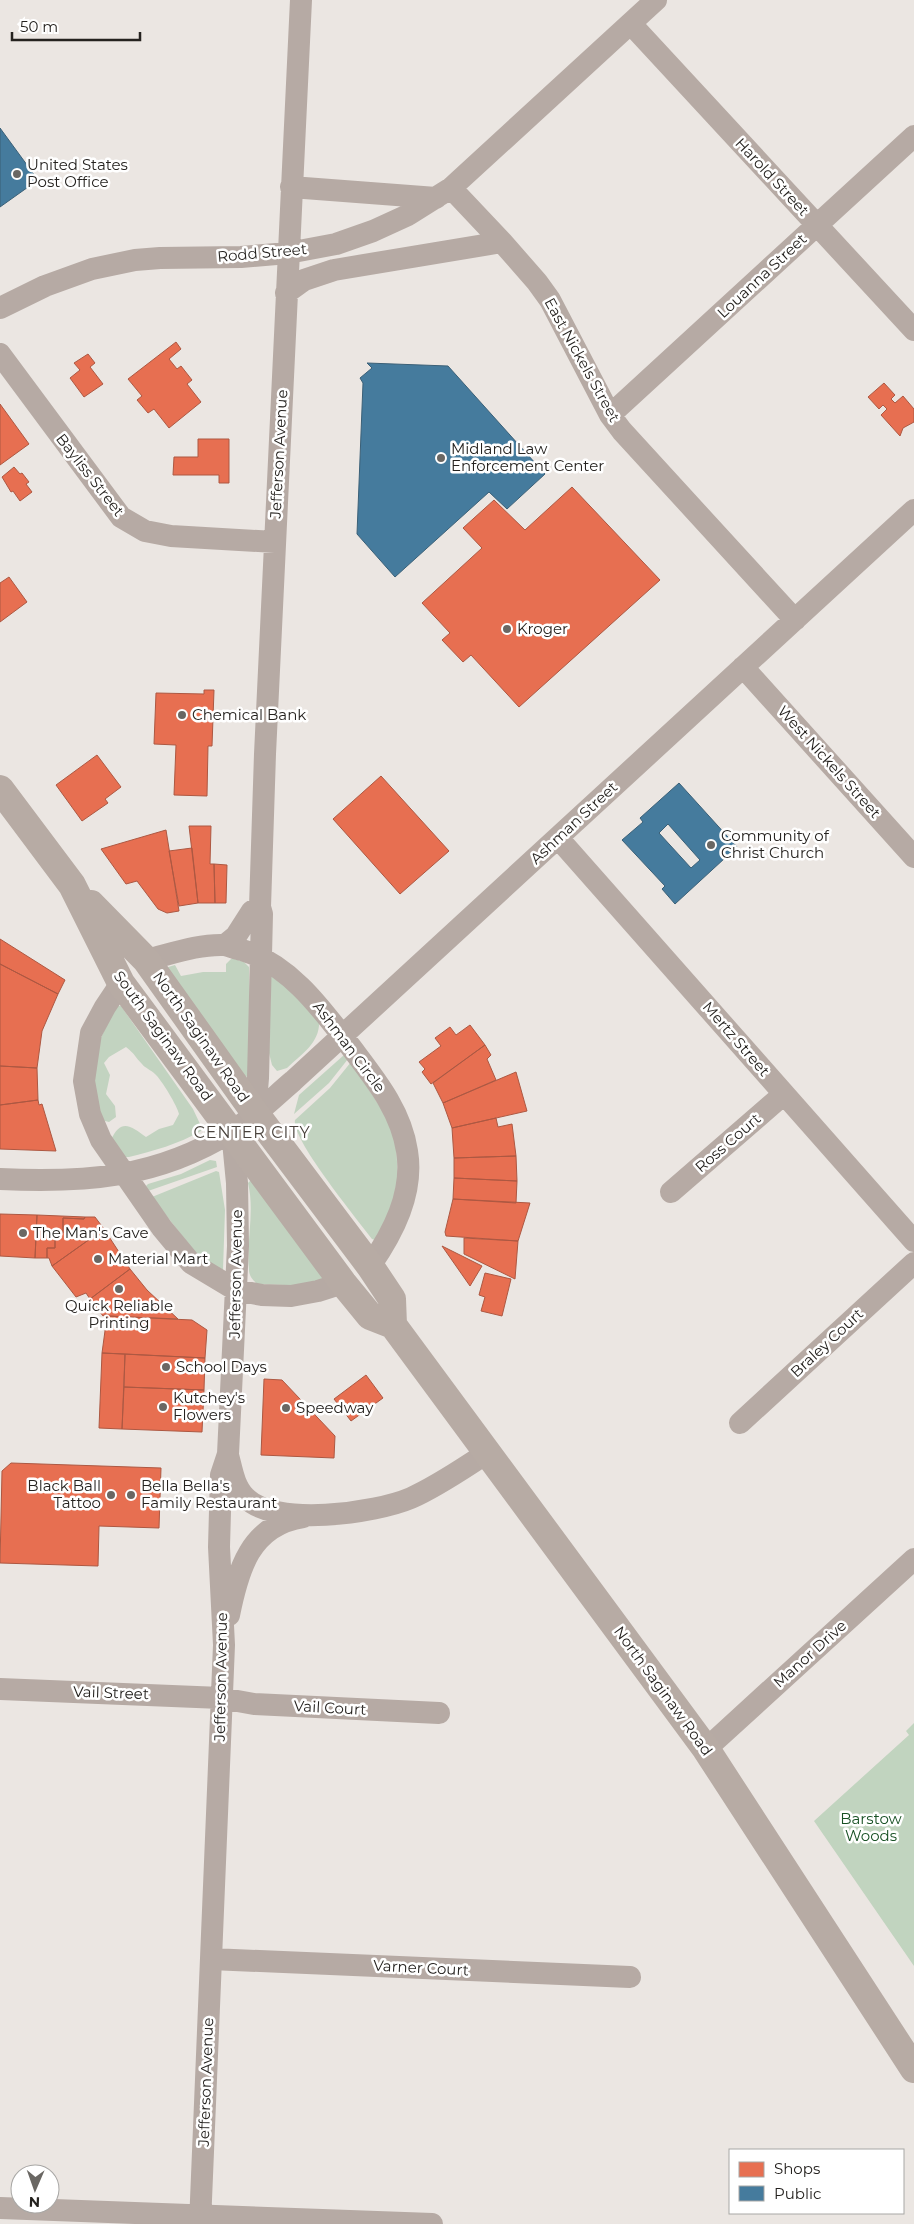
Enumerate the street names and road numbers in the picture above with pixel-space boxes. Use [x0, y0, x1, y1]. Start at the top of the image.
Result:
street label: Harold Street [731, 134, 813, 220]
street label: Louanna Street [713, 229, 810, 322]
street label: Rodd Street [216, 239, 308, 266]
street label: East Nickels Street [540, 294, 624, 425]
street label: Jefferson Avenue [266, 389, 291, 520]
street label: Bayliss Street [52, 429, 129, 520]
street label: West Nickels Street [774, 701, 885, 822]
street label: Ashman Street [526, 777, 621, 868]
street label: South Saginaw Road [110, 967, 217, 1105]
street label: North Saginaw Road [149, 968, 254, 1106]
street label: Ashman Circle [309, 997, 390, 1096]
street label: Mertz Street [699, 997, 774, 1080]
street label: Ross Court [691, 1109, 764, 1176]
street label: Jefferson Avenue [225, 1209, 246, 1340]
street label: Braley Court [786, 1304, 867, 1381]
street label: Jefferson Avenue [210, 1612, 231, 1743]
street label: Manor Drive [769, 1616, 850, 1691]
street label: North Saginaw Road [610, 1622, 717, 1759]
street label: Vail Street [73, 1682, 149, 1703]
street label: Vail Court [293, 1696, 367, 1719]
street label: Varner Court [373, 1956, 469, 1979]
street label: Jefferson Avenue [194, 2017, 217, 2148]

